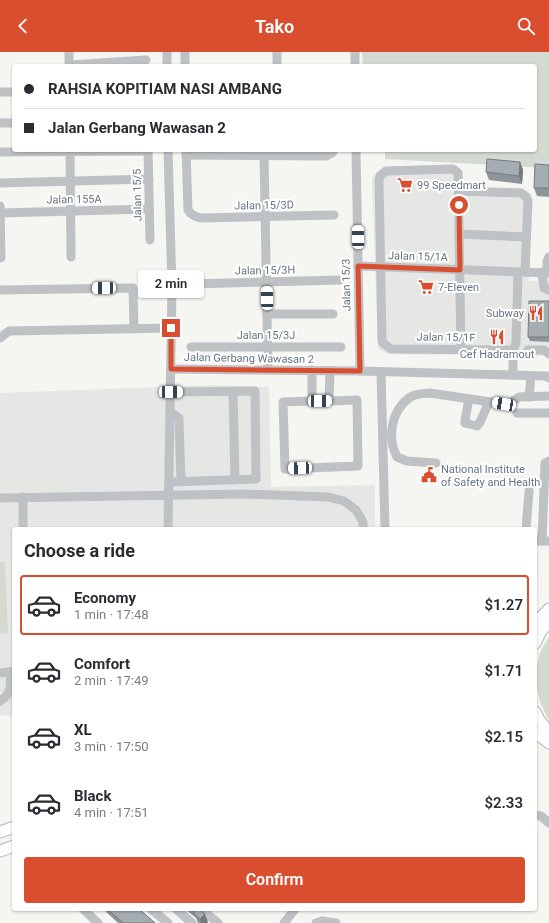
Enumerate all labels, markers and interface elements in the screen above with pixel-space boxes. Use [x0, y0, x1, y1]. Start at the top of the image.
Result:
icon: back [12, 15, 34, 37]
icon: search [515, 15, 537, 37]
text: Tako [255, 16, 294, 37]
text: RAHSIA KOPITIAM NASI AMBANG [48, 80, 282, 98]
text: Jalan Gerbang Wawasan 2 [48, 119, 226, 137]
street label: Jalan 15/5 [131, 169, 144, 221]
supermarket icon: 99 Speedmart [396, 176, 414, 194]
place label: 99 Speedmart [417, 179, 486, 192]
street label: Jalan 155A [46, 193, 103, 206]
route start [450, 196, 468, 214]
street label: Jalan 15/3D [234, 198, 294, 213]
car [352, 225, 364, 249]
street label: Jalan 15/1A [388, 249, 449, 264]
street label: Jalan 15/3 [340, 259, 353, 311]
street label: Jalan 15/3H [235, 263, 295, 278]
callout: 2 min [138, 270, 204, 298]
text: 2 min [155, 276, 187, 291]
supermarket icon: 7-Eleven [417, 278, 435, 296]
place label: 7-Eleven [438, 281, 479, 294]
car [92, 282, 116, 294]
car [261, 286, 273, 310]
restaurant icon: Subway [527, 304, 545, 322]
place label: Subway [486, 307, 525, 320]
route end [162, 319, 180, 337]
restaurant icon: Cef Hadramout [488, 328, 506, 346]
street label: Jalan 15/3J [237, 329, 295, 342]
street label: Jalan 15/1F [417, 330, 475, 345]
place label: Cef Hadramout [460, 348, 535, 361]
street label: Jalan Gerbang Wawasan 2 [184, 351, 314, 366]
car [159, 386, 183, 398]
car [308, 395, 332, 407]
car [491, 396, 517, 412]
car [288, 462, 312, 474]
place label: National Institute of Safety and Health [441, 463, 540, 489]
public building icon: National Institute of Safety and Health [420, 466, 438, 484]
text: Choose a ride [24, 540, 135, 561]
icon: car [26, 587, 62, 623]
text: Economy [74, 589, 136, 607]
text: $1.27 [484, 596, 523, 614]
text: 1 min · 17:48 [74, 607, 149, 622]
icon: car [26, 653, 62, 689]
text: Comfort [74, 655, 130, 673]
text: $1.71 [484, 662, 523, 680]
text: 2 min · 17:49 [74, 673, 149, 688]
icon: car [26, 719, 62, 755]
text: XL [74, 721, 92, 739]
text: $2.15 [484, 728, 523, 746]
text: 3 min · 17:50 [74, 739, 149, 754]
icon: car [26, 785, 62, 821]
text: Black [74, 787, 111, 805]
text: $2.33 [484, 794, 523, 812]
text: 4 min · 17:51 [74, 805, 149, 820]
button: Confirm [24, 857, 525, 903]

